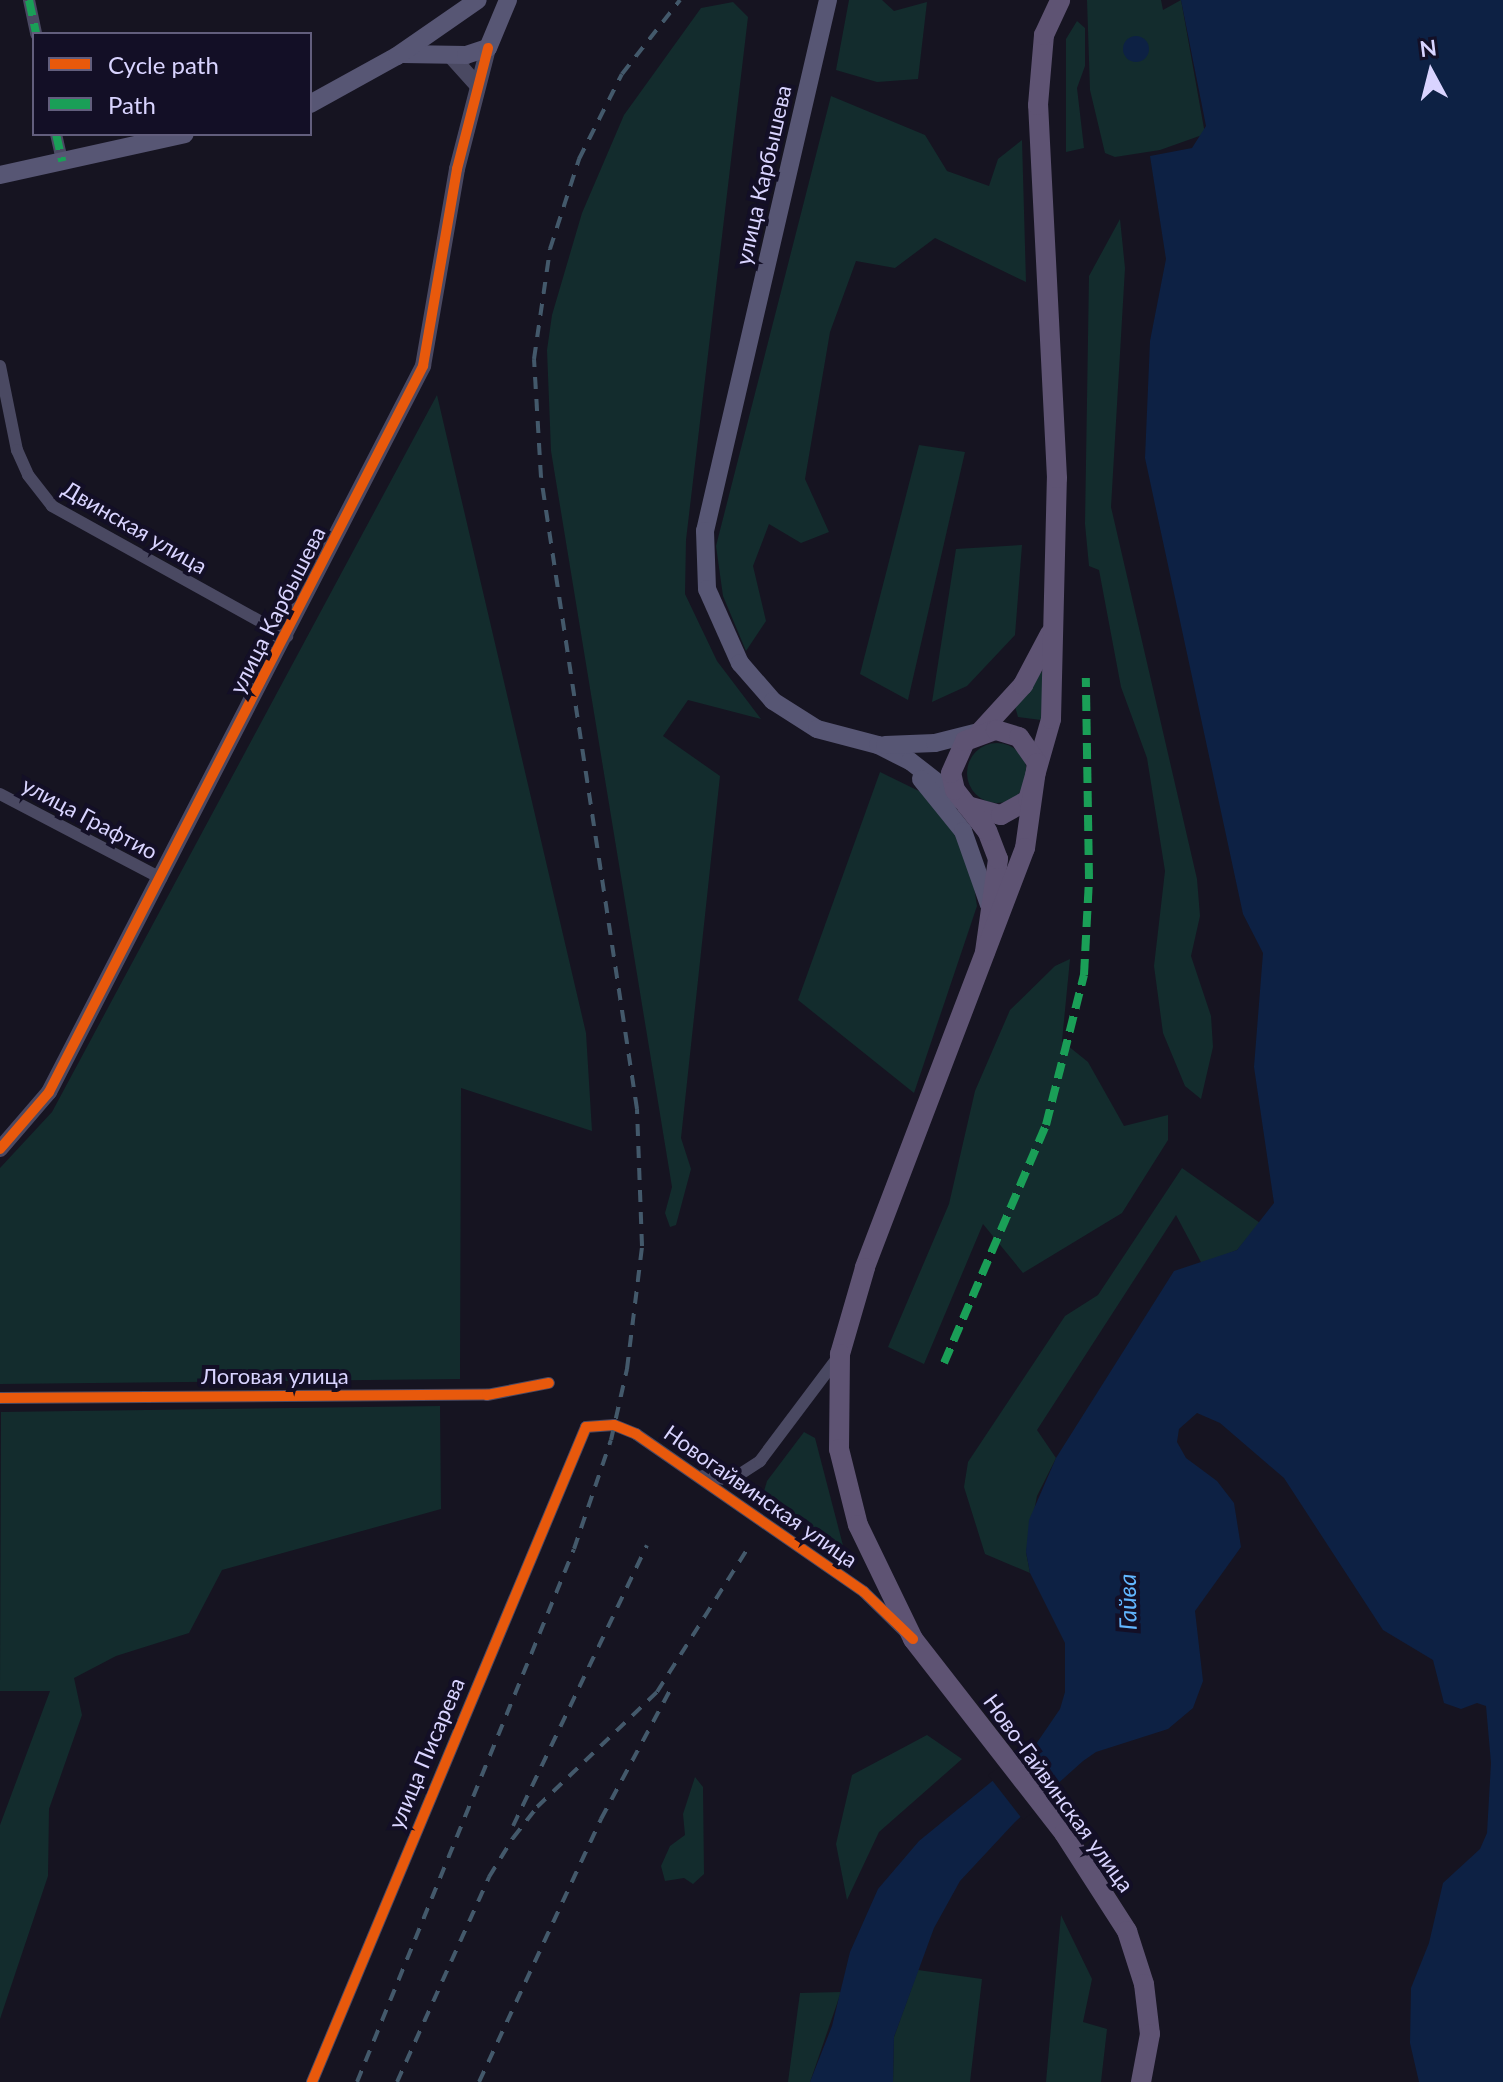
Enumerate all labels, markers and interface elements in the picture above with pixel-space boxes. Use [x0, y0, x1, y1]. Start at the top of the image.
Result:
legend [32, 32, 312, 136]
north arrow [1391, 32, 1471, 112]
text: N [1418, 33, 1438, 62]
text: Cycle path [108, 50, 219, 79]
street label: улица Карбышева [729, 82, 797, 268]
text: Path [108, 90, 156, 119]
street label: Двинская улица [58, 475, 212, 579]
street label: улица Карбышева [223, 522, 331, 698]
street label: улица Графтио [18, 771, 162, 865]
street label: Логовая улица [201, 1363, 349, 1389]
street label: Новогайвинская улица [659, 1419, 863, 1573]
water label: Гайва [1112, 1573, 1142, 1631]
street label: улица Писарева [382, 1673, 470, 1833]
street label: Ново-Гайвинская улица [978, 1689, 1140, 1897]

